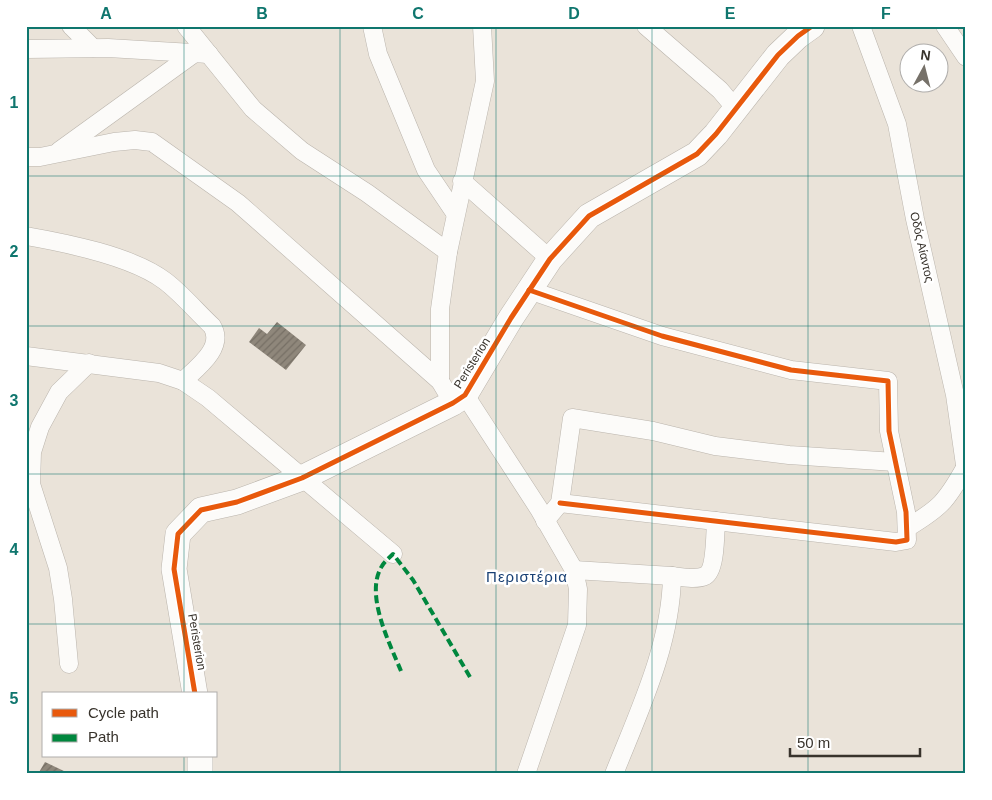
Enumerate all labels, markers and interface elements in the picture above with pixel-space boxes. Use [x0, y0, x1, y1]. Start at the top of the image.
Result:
text: A [100, 5, 112, 22]
text: B [256, 5, 268, 22]
text: C [412, 5, 424, 22]
text: D [568, 5, 580, 22]
text: E [725, 5, 736, 22]
text: F [881, 5, 891, 22]
north arrow [900, 42, 950, 92]
text: N [920, 47, 932, 64]
text: 1 [10, 94, 19, 111]
street label: Οδός Αίαντος [907, 210, 937, 284]
text: 2 [10, 243, 19, 260]
street label: Peristerion [451, 335, 493, 391]
text: 3 [10, 392, 19, 409]
text: 4 [10, 541, 19, 558]
district label: Περιστέρια [486, 568, 568, 585]
street label: Peristerion [185, 613, 209, 671]
text: 5 [10, 690, 19, 707]
legend [42, 692, 218, 758]
text: Cycle path [88, 704, 159, 721]
scale bar [790, 725, 920, 757]
text: Path [88, 728, 119, 745]
text: 50 m [797, 734, 830, 751]

